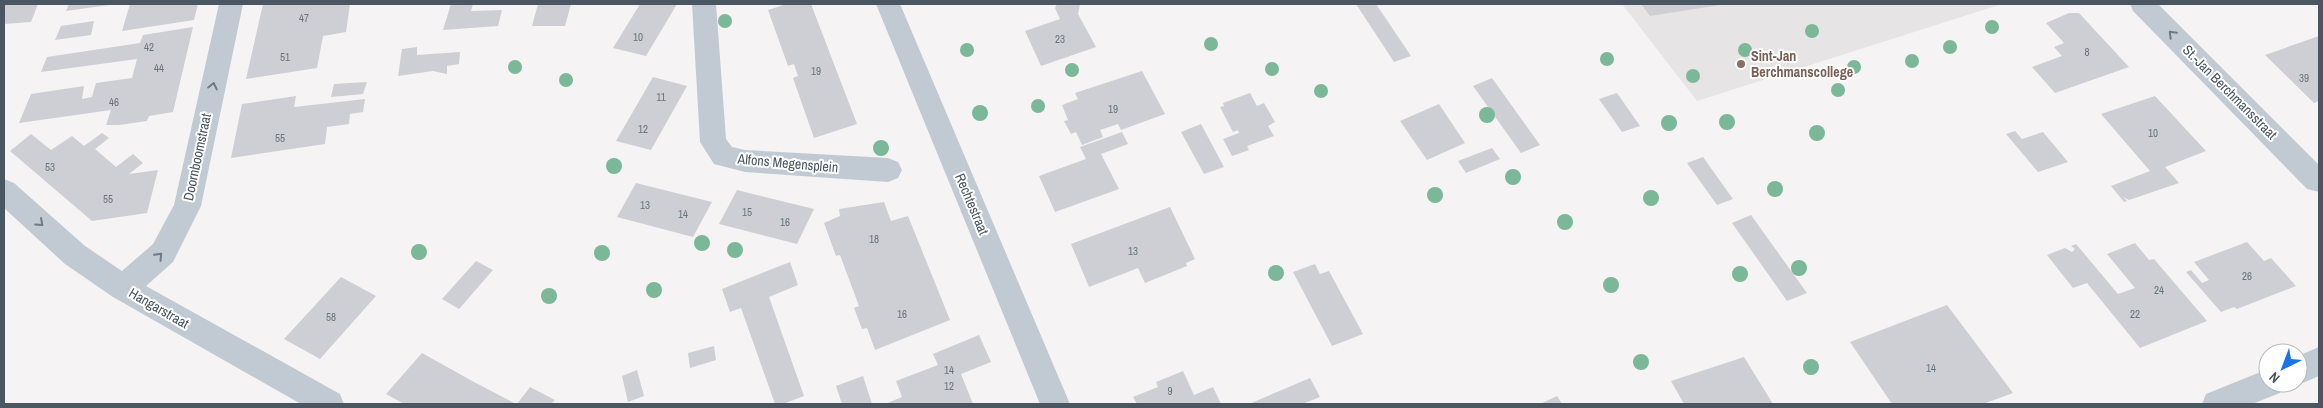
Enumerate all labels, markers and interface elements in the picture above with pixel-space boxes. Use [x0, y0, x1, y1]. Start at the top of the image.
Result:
house number: 47 [299, 11, 309, 25]
house number: 10 [633, 30, 643, 44]
one-way arrow [2169, 31, 2178, 40]
house number: 23 [1055, 32, 1065, 46]
house number: 42 [144, 40, 154, 54]
street label: St.-Jan Berchmansstraat [2179, 41, 2281, 143]
house number: 8 [2084, 45, 2090, 59]
place label: Sint-Jan Berchmanscollege [1751, 47, 1853, 81]
house number: 51 [280, 50, 290, 64]
marker: Sint-Jan Berchmanscollege [1735, 58, 1747, 70]
house number: 44 [154, 61, 164, 75]
house number: 19 [811, 64, 821, 78]
house number: 39 [2299, 71, 2309, 85]
one-way arrow [207, 81, 218, 90]
house number: 11 [656, 90, 666, 104]
house number: 46 [109, 95, 119, 109]
house number: 19 [1108, 102, 1118, 116]
street label: Doornboomstraat [179, 112, 215, 202]
house number: 12 [638, 122, 648, 136]
house number: 10 [2148, 126, 2158, 140]
house number: 55 [275, 131, 285, 145]
street label: Alfons Megensplein [736, 150, 839, 176]
house number: 53 [45, 160, 55, 174]
street label: Rechtestraat [951, 171, 993, 237]
house number: 55 [103, 192, 113, 206]
house number: 13 [640, 198, 650, 212]
house number: 15 [742, 205, 752, 219]
house number: 14 [678, 207, 688, 221]
house number: 16 [780, 215, 790, 229]
one-way arrow [34, 218, 43, 227]
house number: 18 [869, 232, 879, 246]
house number: 13 [1128, 244, 1138, 258]
one-way arrow [153, 252, 162, 261]
house number: 26 [2242, 269, 2252, 283]
house number: 24 [2154, 283, 2164, 297]
street label: Hangarstraat [126, 284, 192, 332]
house number: 16 [897, 307, 907, 321]
house number: 22 [2130, 307, 2140, 321]
house number: 58 [326, 310, 336, 324]
north arrow [2258, 343, 2308, 393]
house number: 14 [1926, 361, 1936, 375]
house number: 14 [944, 363, 954, 377]
text: N [2265, 368, 2283, 387]
house number: 12 [944, 379, 954, 393]
house number: 9 [1167, 384, 1173, 398]

